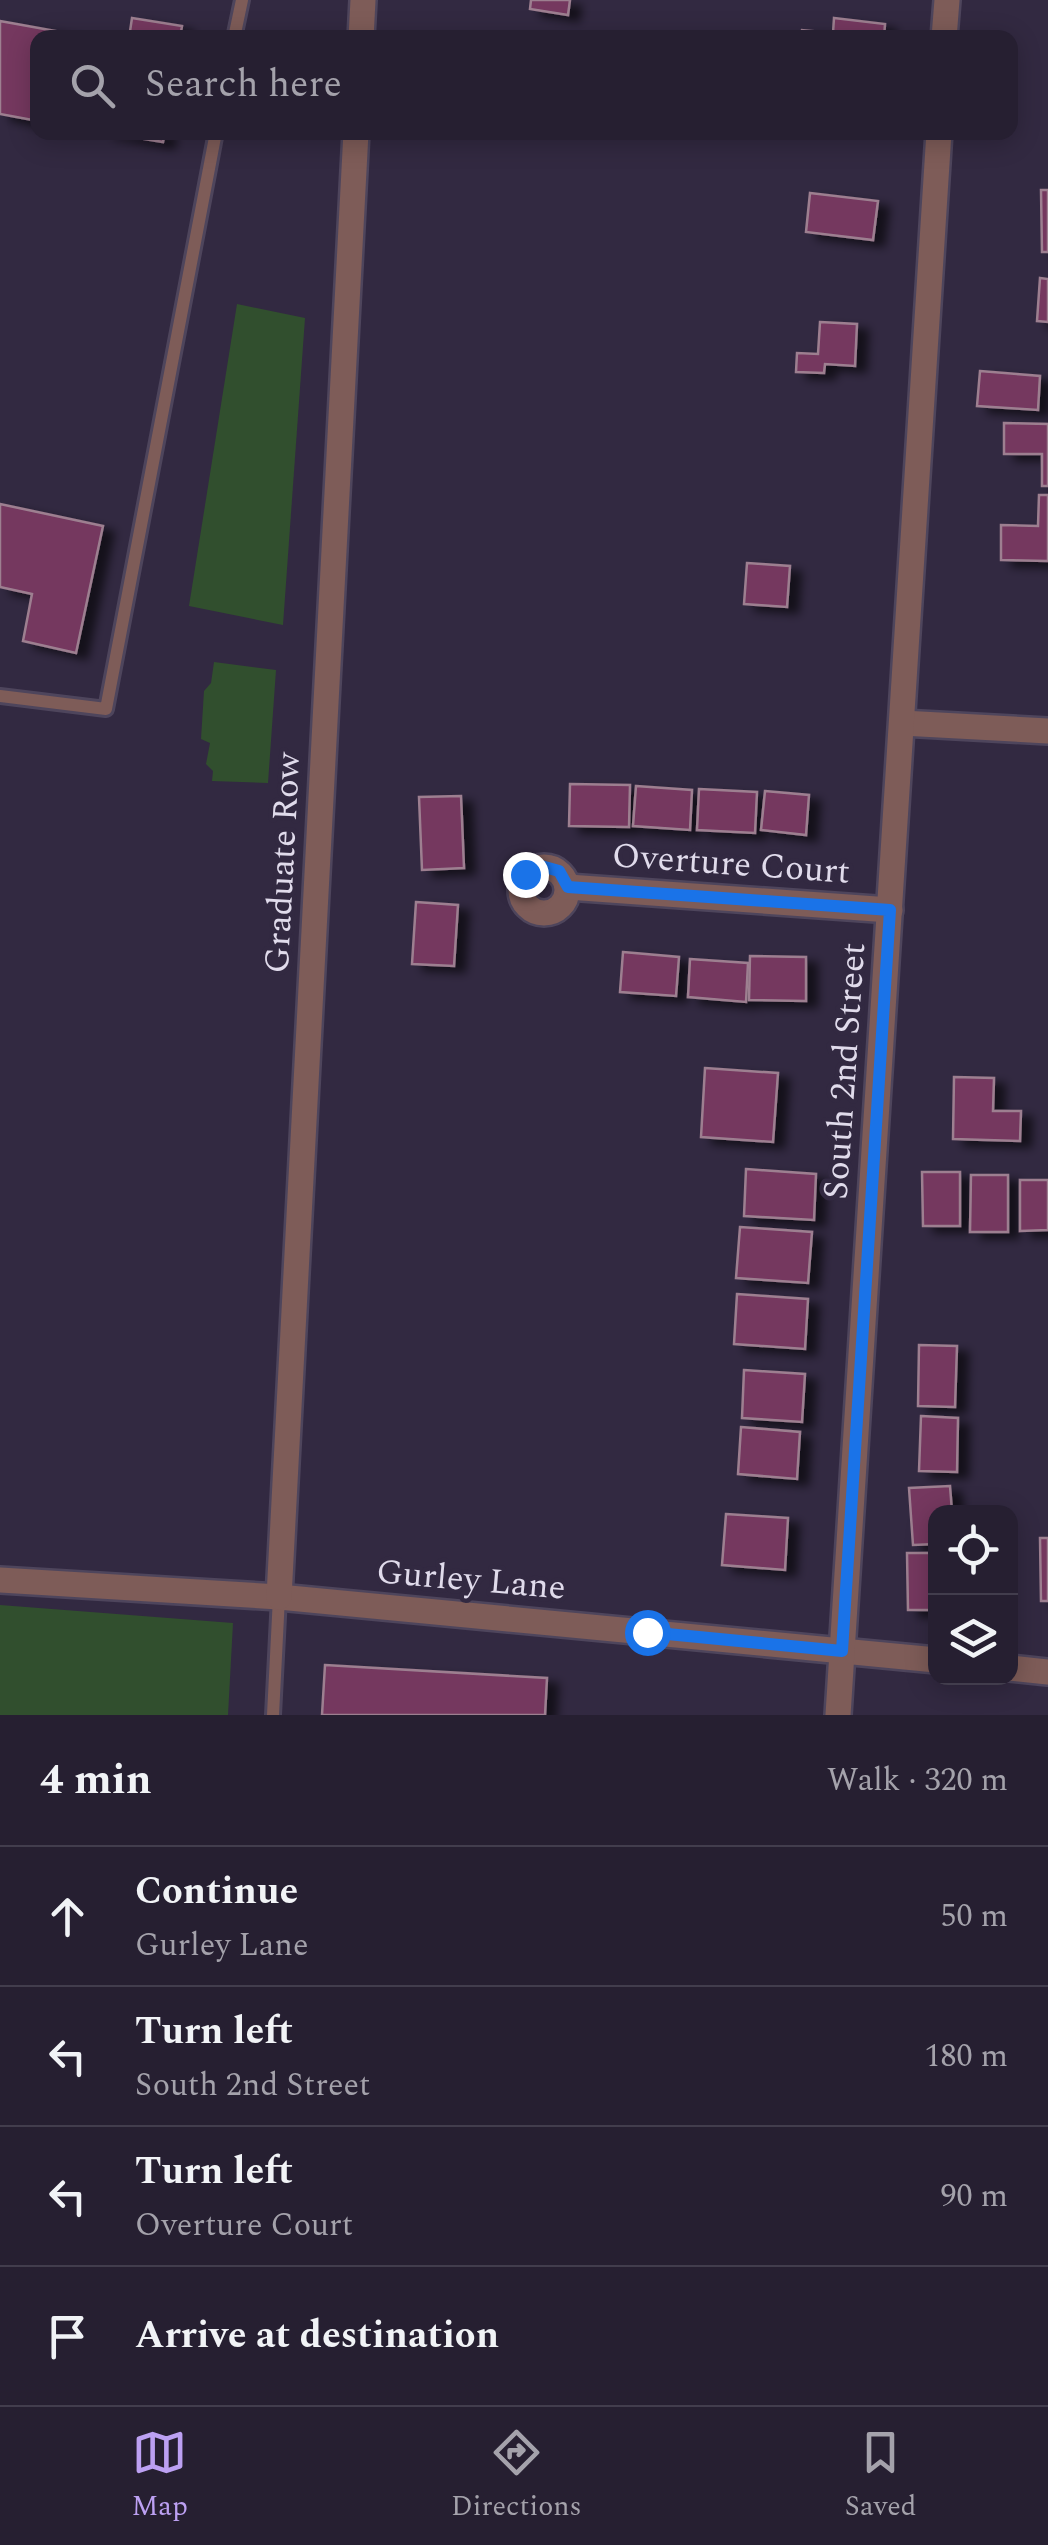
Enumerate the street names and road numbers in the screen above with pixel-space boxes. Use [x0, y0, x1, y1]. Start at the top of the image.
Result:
street label: Graduate Row [251, 750, 315, 975]
street label: Overture Court [610, 829, 852, 899]
street label: South 2nd Street [810, 941, 880, 1201]
street label: Gurley Lane [374, 1545, 568, 1615]

